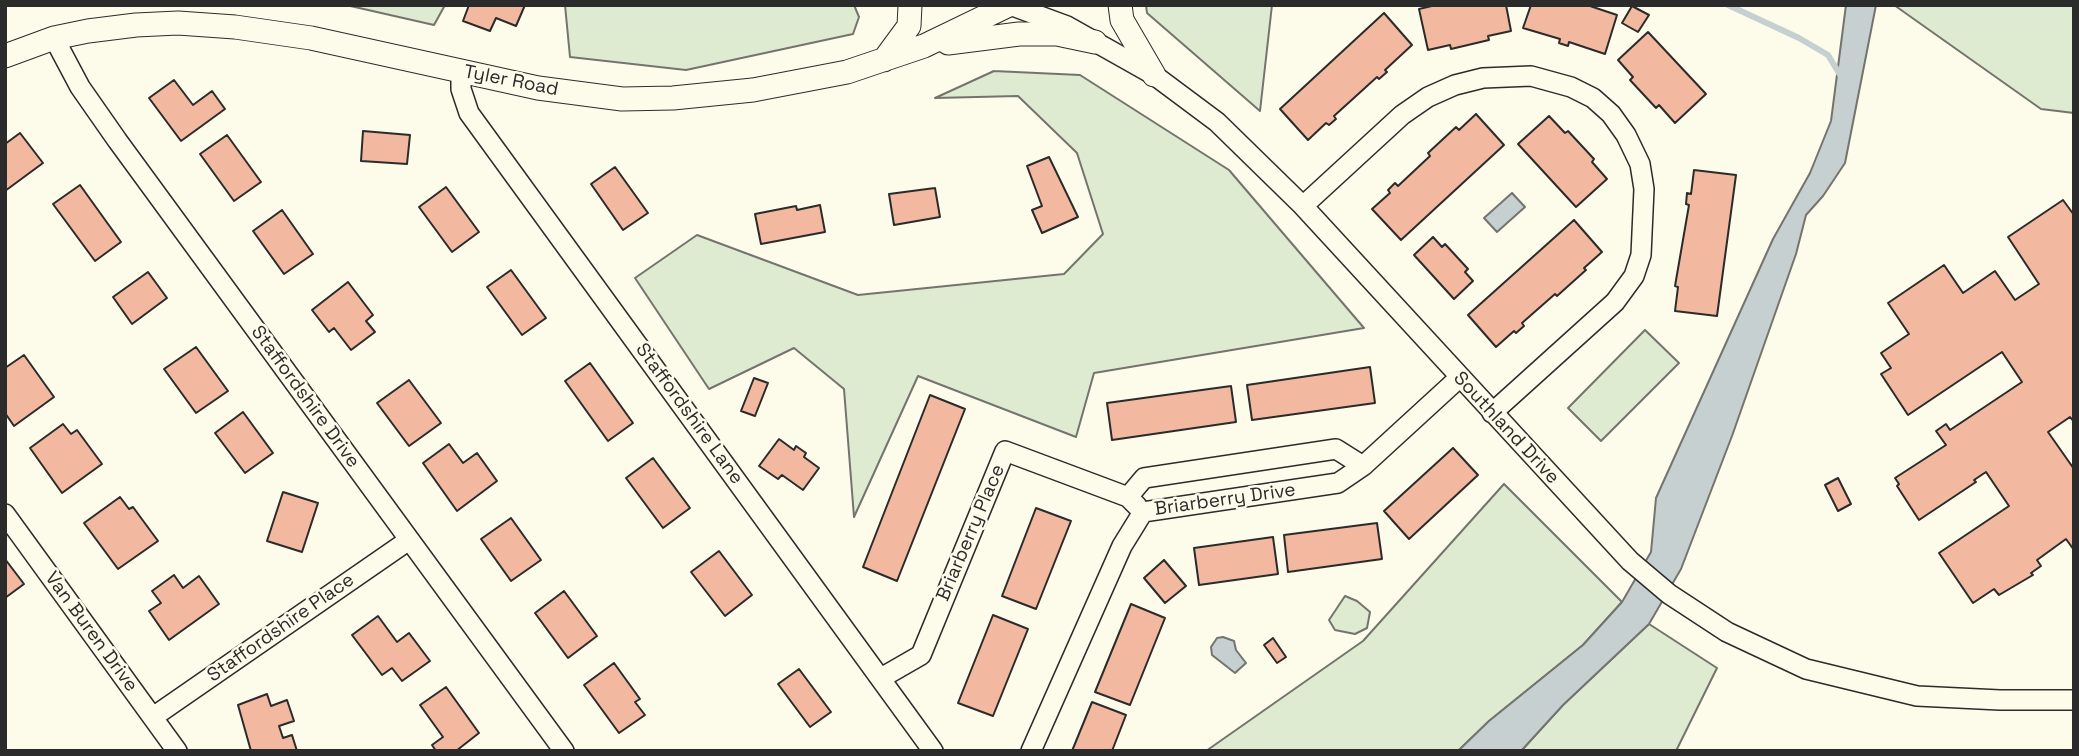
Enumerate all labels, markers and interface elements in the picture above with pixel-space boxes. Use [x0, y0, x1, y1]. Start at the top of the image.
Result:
street label: Tyler Road [462, 61, 560, 101]
street label: Staffordshire Drive [246, 321, 364, 473]
street label: Staffordshire Lane [630, 339, 748, 489]
street label: Southland Drive [1448, 367, 1564, 489]
street label: Briarberry Place [932, 461, 1010, 605]
street label: Briarberry Drive [1153, 479, 1297, 521]
street label: Van Buren Drive [40, 568, 142, 696]
street label: Staffordshire Place [203, 569, 359, 687]

